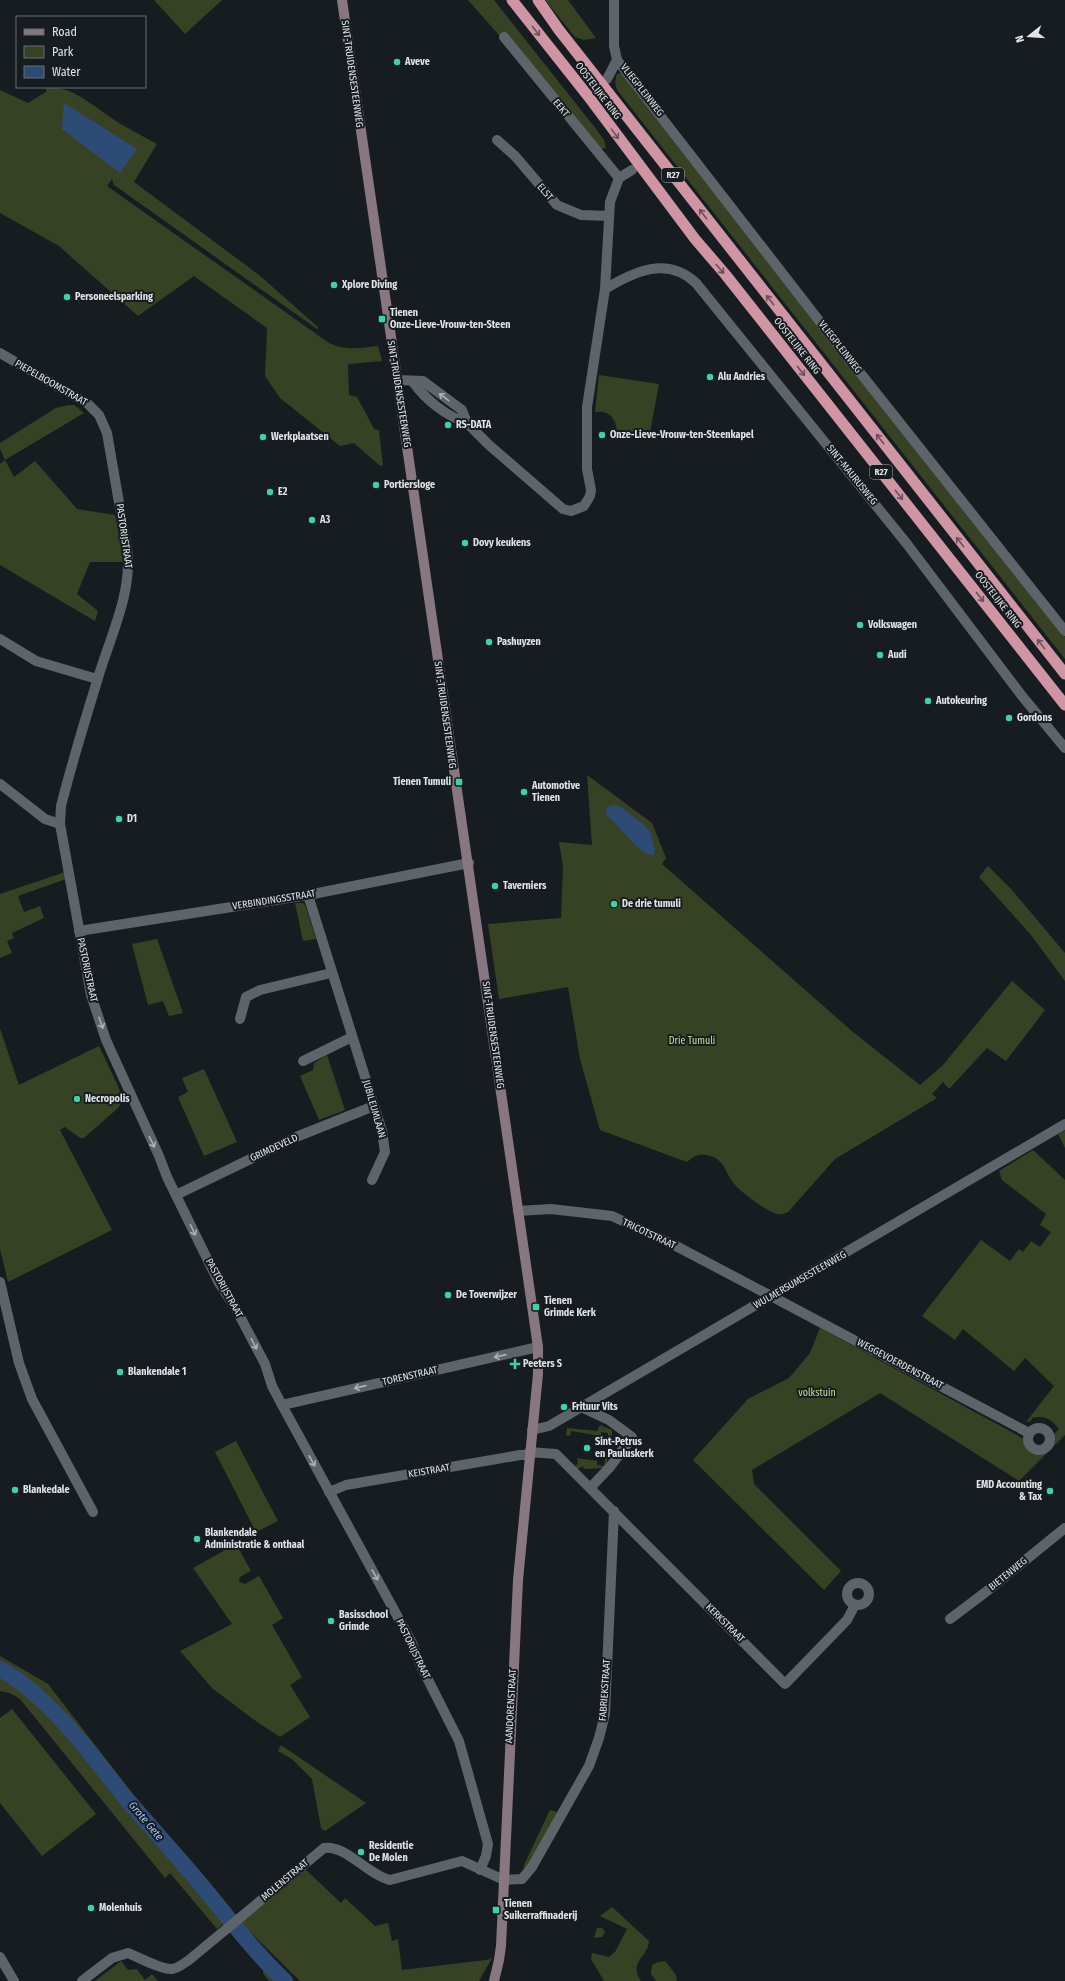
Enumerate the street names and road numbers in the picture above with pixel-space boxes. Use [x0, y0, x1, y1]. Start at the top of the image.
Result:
street label: SINT-TRUIDENSESTEENWEG [339, 20, 366, 129]
street label: OOSTELIJKE RING [573, 60, 624, 122]
street label: VLIEGPLEINWEG [618, 61, 666, 119]
street label: EEKT [550, 97, 572, 120]
road number: R27 [662, 168, 684, 182]
street label: ELST [534, 181, 556, 203]
street label: OOSTELIJKE RING [771, 315, 823, 377]
street label: VLIEGPLEINWEG [816, 318, 864, 376]
street label: SINT-TRUIDENSESTEENWEG [385, 340, 413, 449]
street label: PIEPELBOOMSTRAAT [13, 357, 90, 409]
street label: SINT-MAURUSWEG [824, 443, 880, 508]
road number: R27 [870, 465, 892, 479]
street label: PASTORIJSTRAAT [114, 503, 135, 570]
street label: OOSTELIJKE RING [972, 569, 1024, 631]
street label: SINT-TRUIDENSESTEENWEG [432, 661, 459, 770]
street label: VERBINDINGSSTRAAT [232, 887, 317, 912]
street label: PASTORIJSTRAAT [74, 937, 100, 1004]
street label: SINT-TRUIDENSESTEENWEG [480, 981, 507, 1090]
street label: JUBILEUMLAAN [360, 1079, 388, 1139]
street label: GRIMDEVELD [248, 1132, 300, 1164]
street label: TRICOTSTRAAT [620, 1216, 678, 1252]
street label: WULMERSUMSESTEENWEG [752, 1248, 849, 1311]
street label: PASTORIJSTRAAT [203, 1256, 245, 1320]
street label: WEGGEVOERDENSTRAAT [855, 1336, 945, 1392]
street label: TORENSTRAAT [381, 1364, 439, 1388]
street label: KEISTRAAT [407, 1461, 451, 1481]
street label: BIETENWEG [986, 1555, 1030, 1593]
street label: KERKSTRAAT [703, 1601, 747, 1645]
street label: PASTORIJSTRAAT [393, 1617, 433, 1681]
street label: FABRIEKSTRAAT [597, 1658, 613, 1721]
street label: AANDORENSTRAAT [503, 1668, 519, 1743]
street label: MOLENSTRAAT [259, 1857, 311, 1903]

